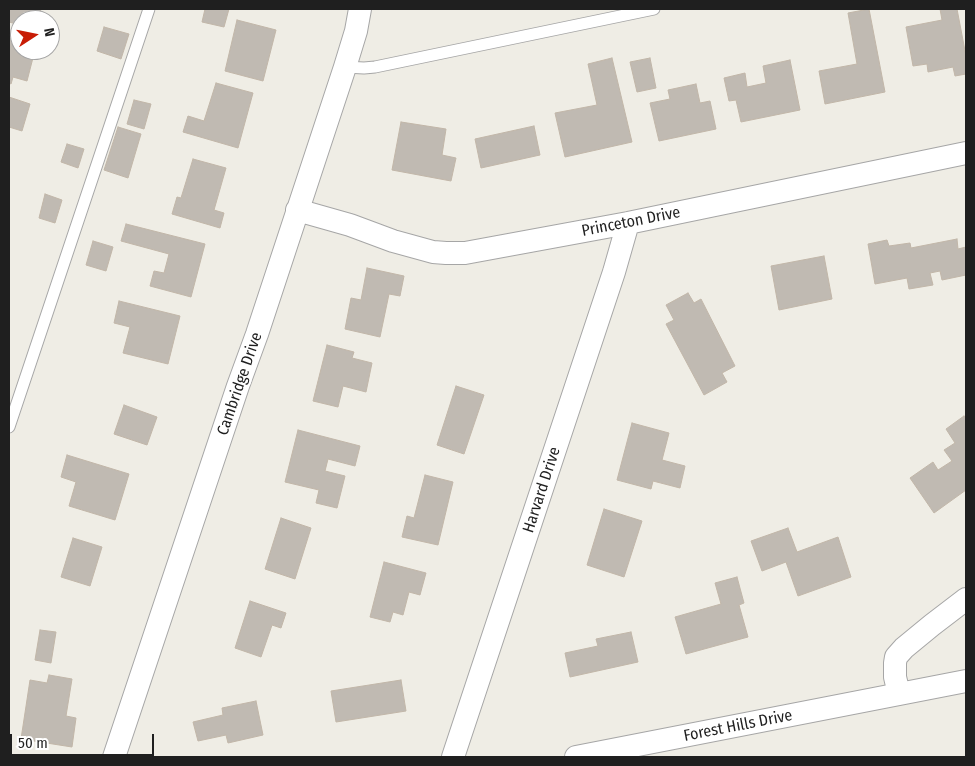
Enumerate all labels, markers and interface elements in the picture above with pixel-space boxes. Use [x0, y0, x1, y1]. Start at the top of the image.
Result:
north arrow [10, 10, 60, 60]
text: N [40, 26, 58, 38]
street label: Princeton Drive [580, 203, 682, 241]
street label: Cambridge Drive [213, 330, 267, 438]
street label: Harvard Drive [519, 445, 565, 535]
street label: Forest Hills Drive [682, 706, 794, 746]
scale bar [12, 724, 156, 756]
text: 50 m [18, 734, 48, 752]

